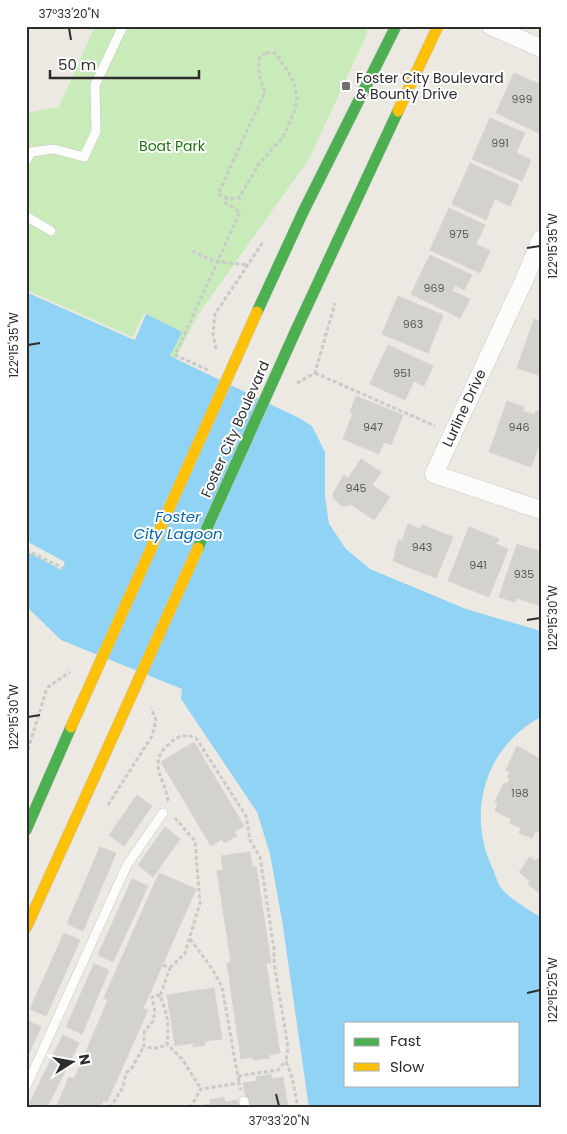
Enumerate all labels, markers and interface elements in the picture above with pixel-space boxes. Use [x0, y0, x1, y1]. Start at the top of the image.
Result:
text: 37°33'20"N [39, 5, 99, 22]
scale bar [50, 48, 199, 80]
text: 50 m [58, 54, 96, 75]
place label: Foster City Boulevard & Bounty Drive [356, 68, 504, 104]
marker: Foster City Boulevard & Bounty Drive [340, 80, 352, 92]
house number: 999 [512, 91, 532, 107]
house number: 991 [491, 135, 509, 151]
park label: Boat Park [139, 136, 206, 156]
text: 122°15'35"W [544, 213, 561, 279]
house number: 975 [449, 226, 469, 242]
house number: 969 [424, 280, 444, 296]
text: 122°15'35"W [5, 312, 22, 378]
house number: 963 [403, 316, 423, 332]
street label: Foster City Boulevard [196, 357, 274, 501]
house number: 951 [393, 365, 411, 381]
street label: Lurline Drive [437, 366, 491, 450]
house number: 947 [363, 419, 383, 435]
house number: 946 [509, 419, 529, 435]
house number: 945 [346, 480, 366, 496]
water label: Foster City Lagoon [133, 506, 223, 544]
house number: 943 [412, 539, 432, 555]
house number: 941 [469, 557, 487, 573]
house number: 935 [514, 566, 534, 582]
text: 122°15'30"W [544, 585, 561, 651]
text: 122°15'30"W [5, 684, 22, 750]
house number: 198 [511, 785, 529, 801]
text: 122°15'25"W [544, 957, 561, 1023]
legend [344, 1022, 520, 1086]
text: Fast [390, 1030, 421, 1051]
north arrow [48, 1036, 98, 1086]
text: N [74, 1052, 96, 1067]
text: Slow [390, 1056, 425, 1077]
text: 37°33'20"N [249, 1112, 309, 1129]

